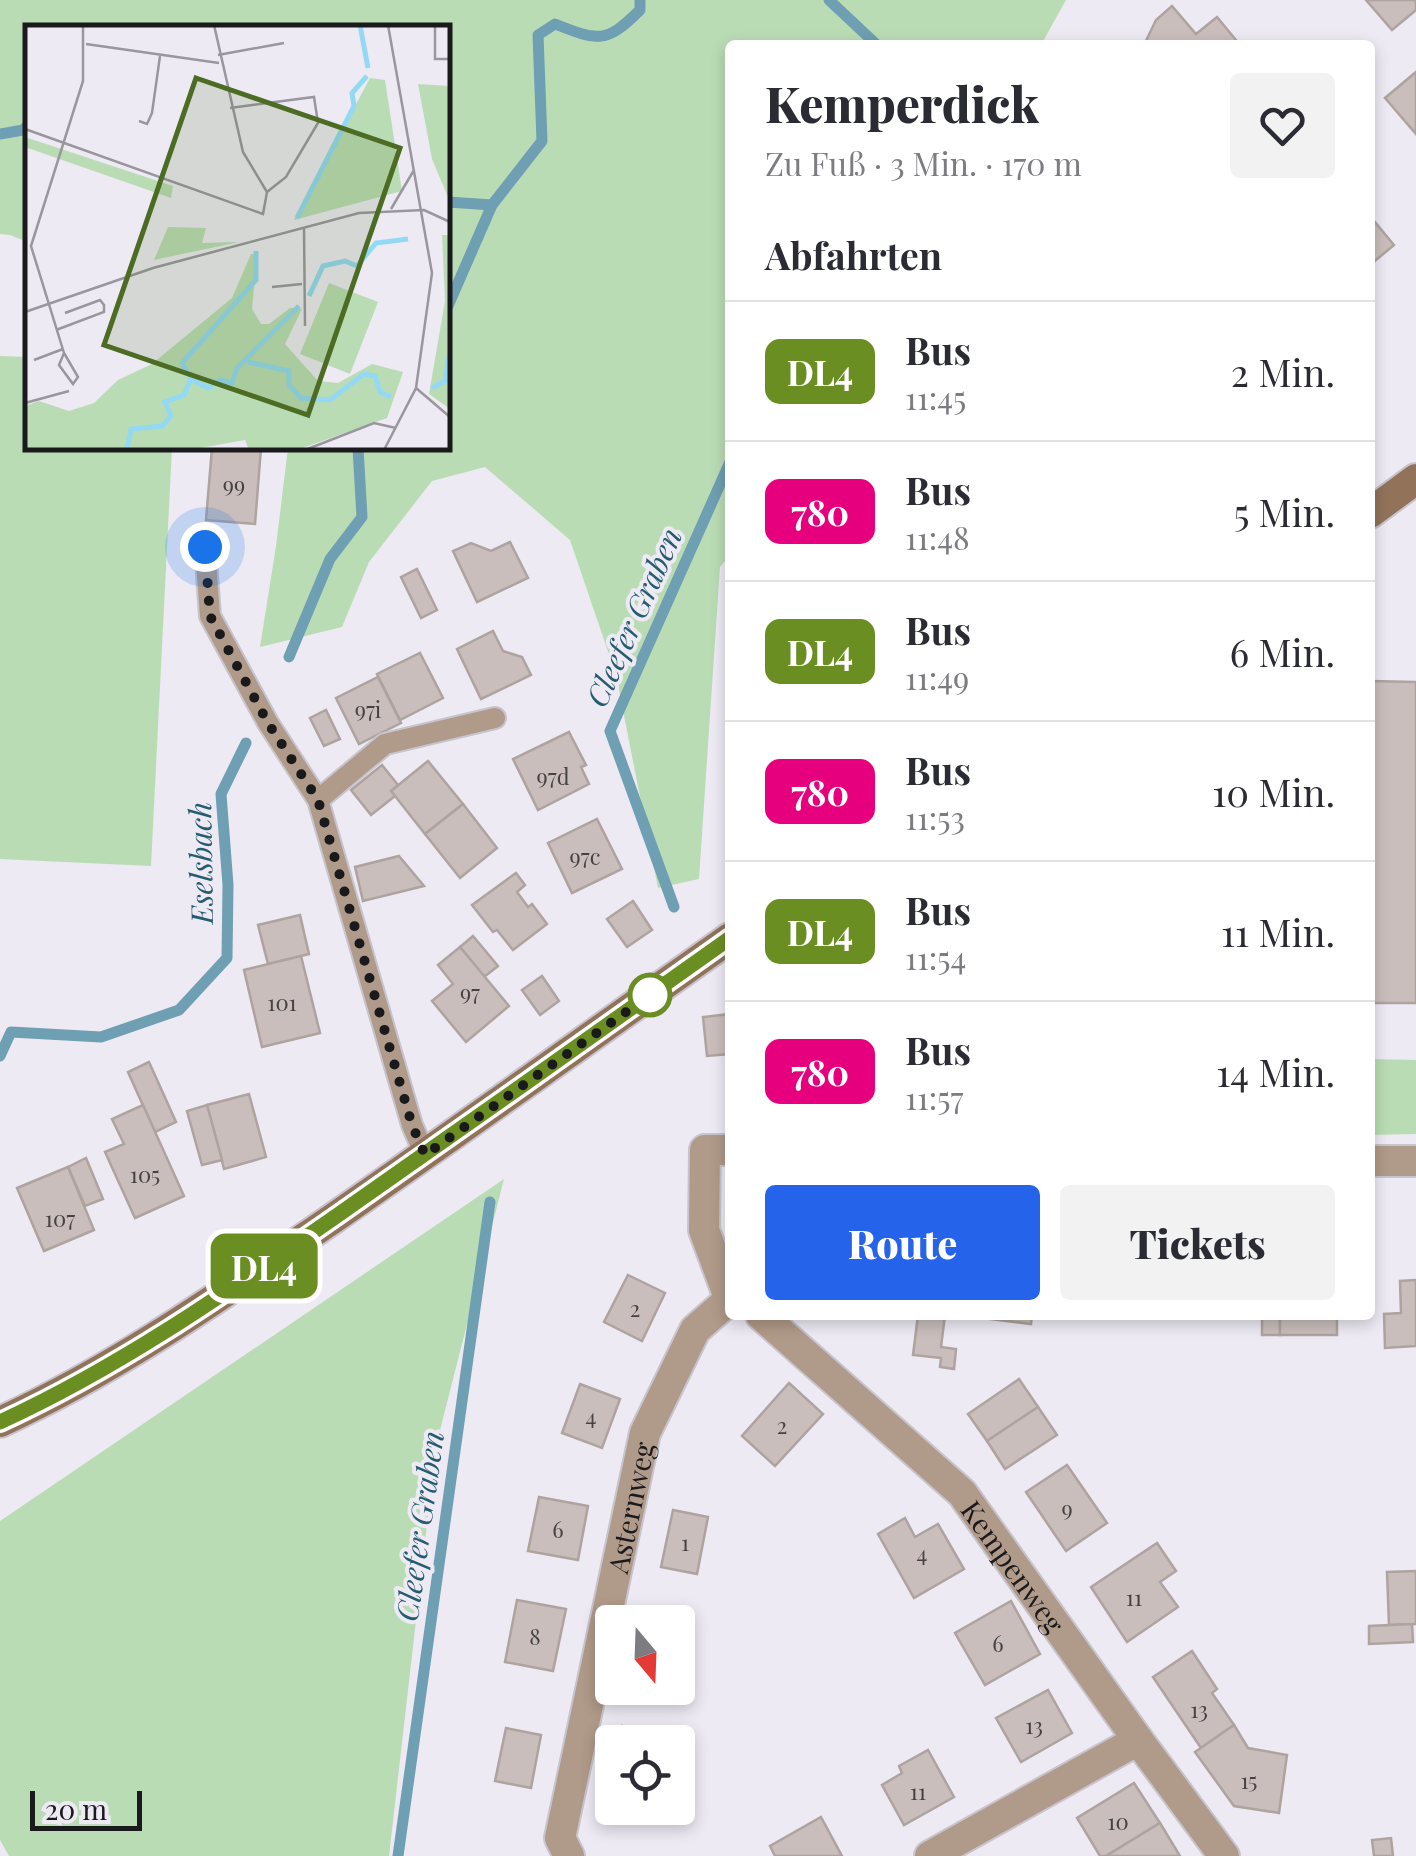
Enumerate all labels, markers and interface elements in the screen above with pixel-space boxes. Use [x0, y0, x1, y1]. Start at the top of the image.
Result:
inset map [25, 25, 450, 450]
text: Kemperdick [765, 71, 1039, 135]
button: heart [1230, 73, 1335, 178]
text: Zu Fuß · 3 Min. · 170 m [765, 141, 1082, 184]
text: Abfahrten [765, 229, 942, 280]
text: Bus [905, 324, 971, 375]
text: 2 Min. [1231, 346, 1335, 397]
text: DL4 [787, 348, 853, 395]
text: 11:45 [905, 375, 966, 418]
text: Bus [905, 464, 971, 515]
house number: 99 [223, 469, 245, 499]
text: 5 Min. [1234, 486, 1335, 537]
text: 780 [791, 488, 849, 535]
text: 11:48 [905, 515, 970, 558]
water label: Cleefer Graben [576, 521, 690, 713]
your location [180, 522, 230, 572]
text: Bus [905, 604, 971, 655]
text: 6 Min. [1229, 626, 1335, 677]
text: DL4 [787, 628, 853, 675]
text: 11:49 [905, 655, 969, 698]
house number: 97i [355, 694, 381, 724]
text: Bus [905, 744, 971, 795]
house number: 97d [537, 761, 570, 791]
text: 10 Min. [1212, 766, 1335, 817]
text: 780 [791, 768, 849, 815]
text: 11:53 [905, 795, 965, 838]
water label: Eselsbach [179, 802, 221, 926]
house number: 97c [570, 841, 600, 871]
text: Bus [905, 884, 971, 935]
text: 11 Min. [1221, 906, 1335, 957]
text: DL4 [787, 908, 853, 955]
text: 11:54 [905, 935, 966, 978]
unlabelled marker [629, 974, 671, 1016]
house number: 97 [460, 977, 480, 1007]
house number: 101 [267, 987, 297, 1017]
text: Bus [905, 1024, 971, 1075]
text: 14 Min. [1216, 1046, 1335, 1097]
text: 780 [791, 1048, 849, 1095]
text: 11:57 [905, 1075, 963, 1118]
house number: 105 [130, 1159, 160, 1189]
button: Route [765, 1185, 1040, 1300]
button: Tickets [1060, 1185, 1335, 1300]
house number: 107 [45, 1203, 75, 1233]
line badge: DL4 [206, 1234, 322, 1298]
text: DL4 [231, 1243, 297, 1290]
house number: 2 [630, 1293, 640, 1323]
house number: 4 [586, 1401, 597, 1431]
house number: 2 [777, 1410, 787, 1440]
water label: Cleefer Graben [386, 1428, 452, 1624]
street label: Asternweg [597, 1438, 661, 1577]
street label: Kempenweg [954, 1492, 1074, 1640]
house number: 9 [1061, 1493, 1073, 1523]
house number: 6 [552, 1514, 564, 1544]
house number: 1 [681, 1527, 689, 1557]
house number: 4 [917, 1538, 928, 1568]
house number: 11 [1126, 1582, 1142, 1612]
north arrow [595, 1605, 695, 1705]
map controls [595, 1605, 695, 1825]
house number: 8 [529, 1621, 541, 1651]
house number: 6 [992, 1628, 1004, 1658]
house number: 13 [1190, 1694, 1208, 1724]
house number: 13 [1025, 1710, 1043, 1740]
button: locate [595, 1725, 695, 1825]
house number: 15 [1240, 1765, 1258, 1795]
house number: 11 [910, 1776, 926, 1806]
scale bar [30, 1786, 142, 1830]
text: 20 m [45, 1790, 107, 1827]
house number: 10 [1107, 1806, 1129, 1836]

